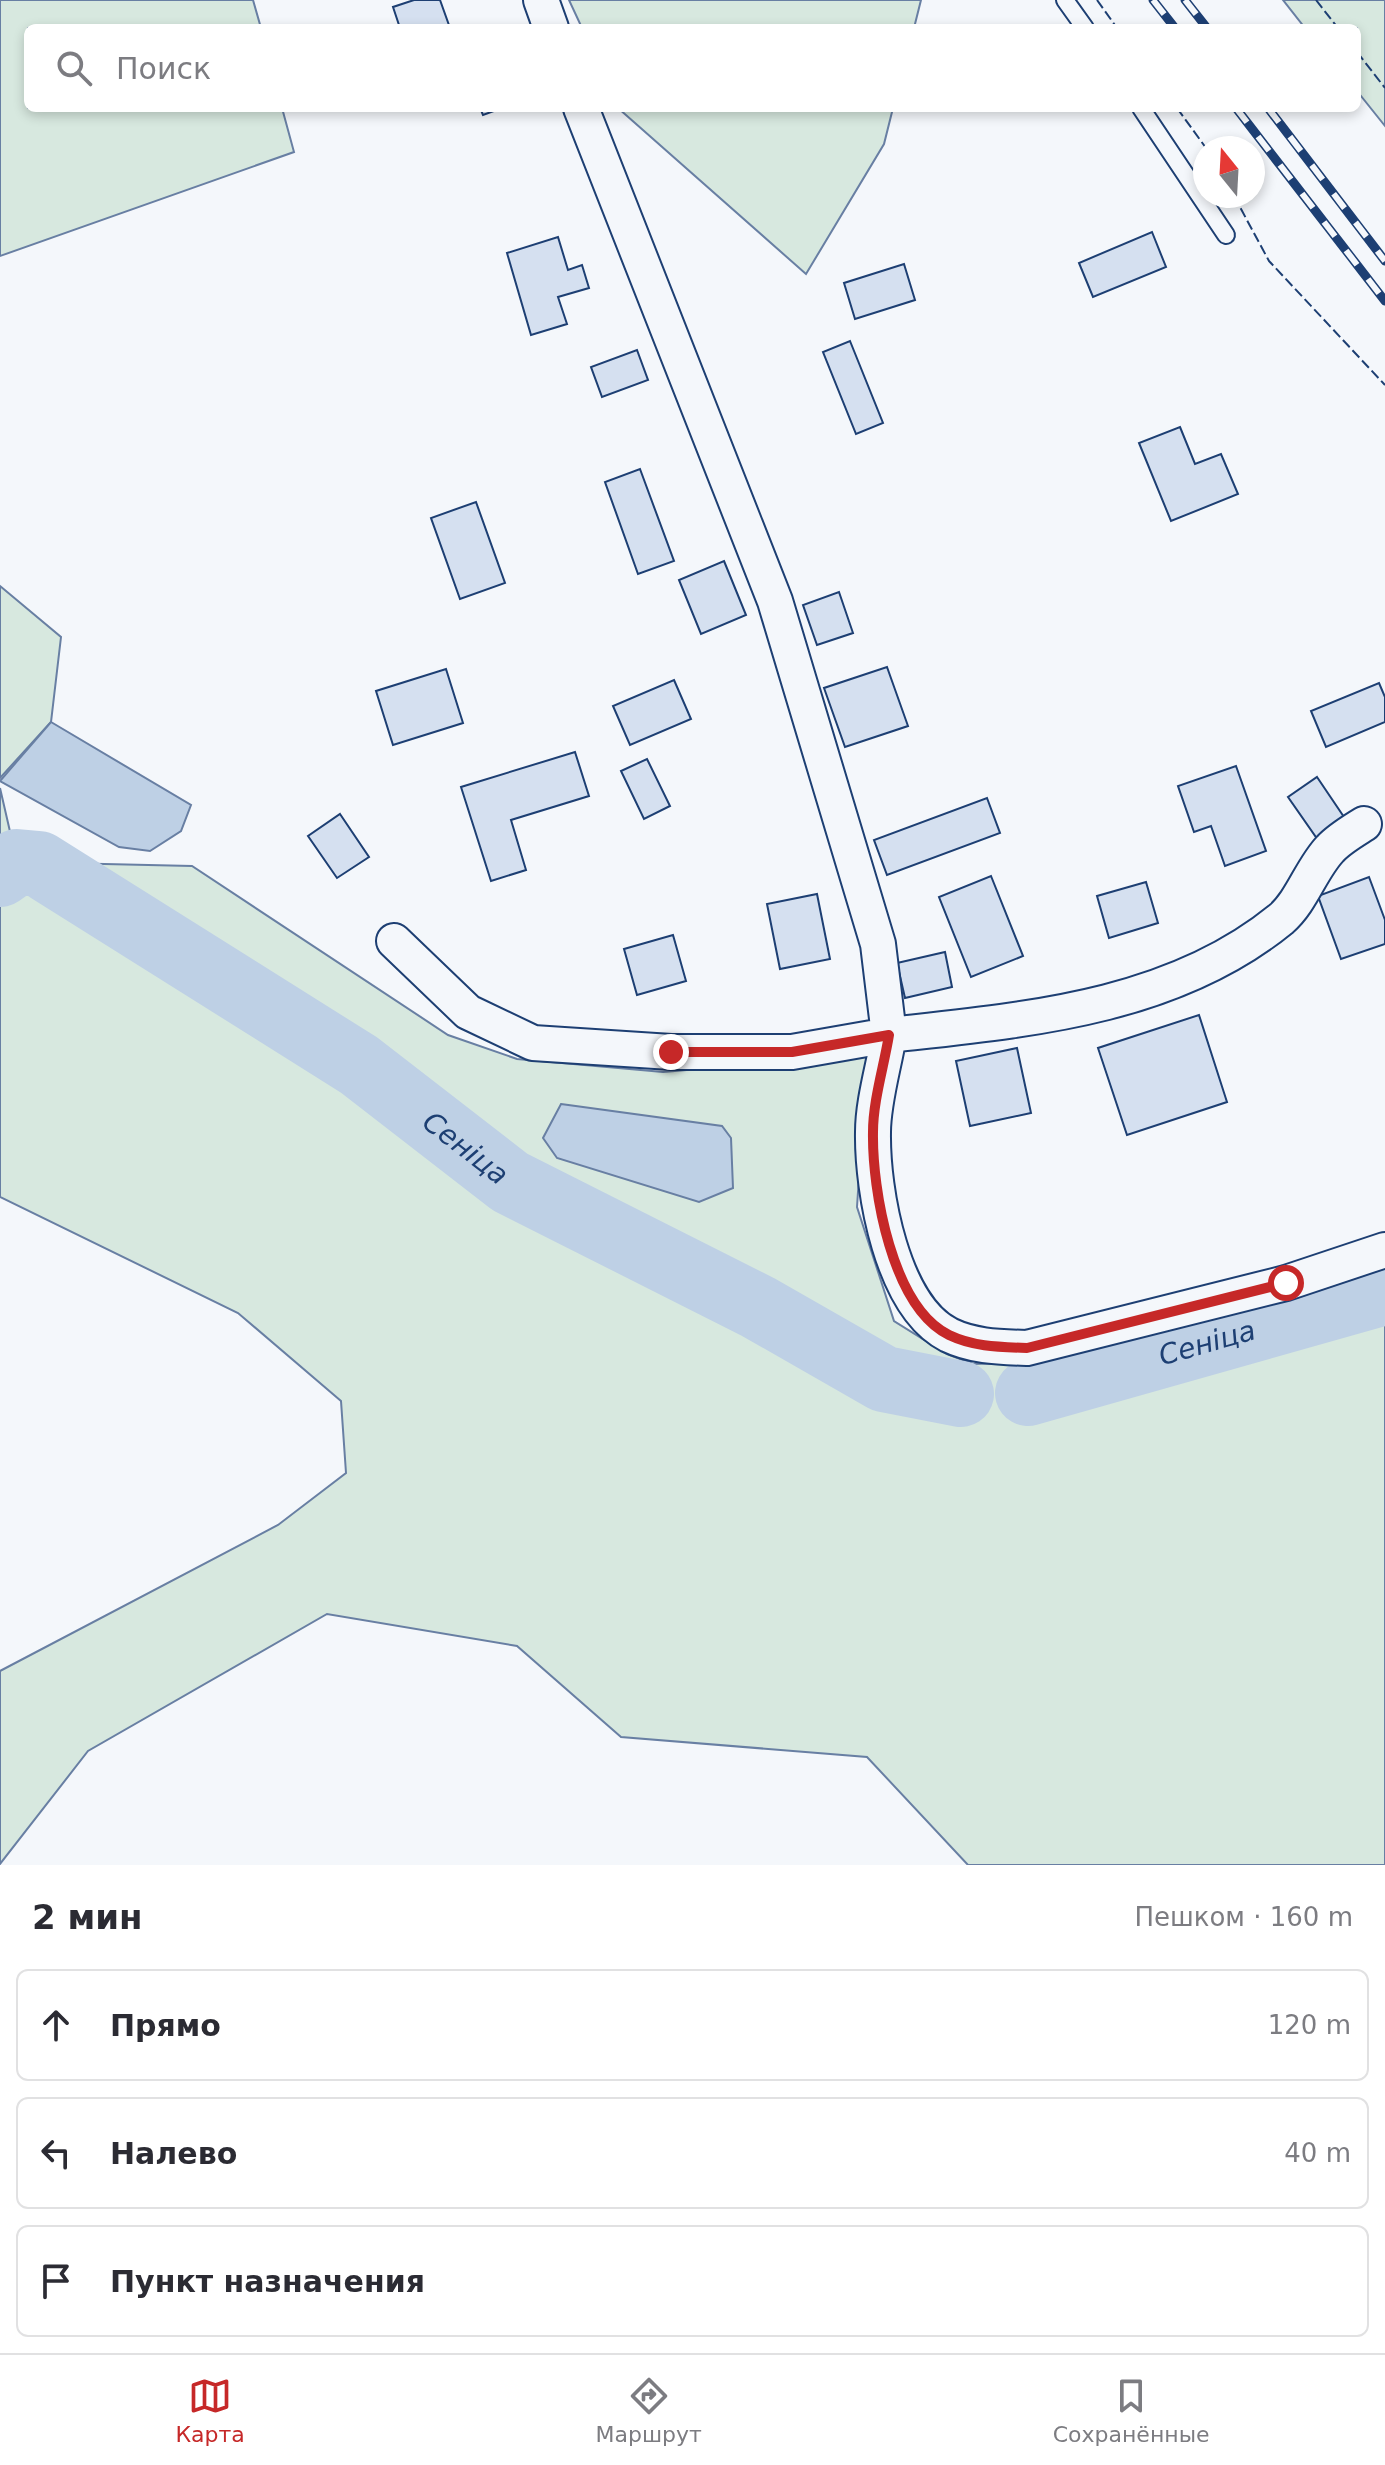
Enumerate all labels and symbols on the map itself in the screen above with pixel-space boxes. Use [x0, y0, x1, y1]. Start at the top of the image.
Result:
north arrow [1193, 136, 1265, 208]
route end [653, 1034, 689, 1070]
water label: Сеніца [417, 1104, 515, 1191]
route start [1268, 1265, 1304, 1301]
water label: Сеніца [1155, 1313, 1259, 1372]

